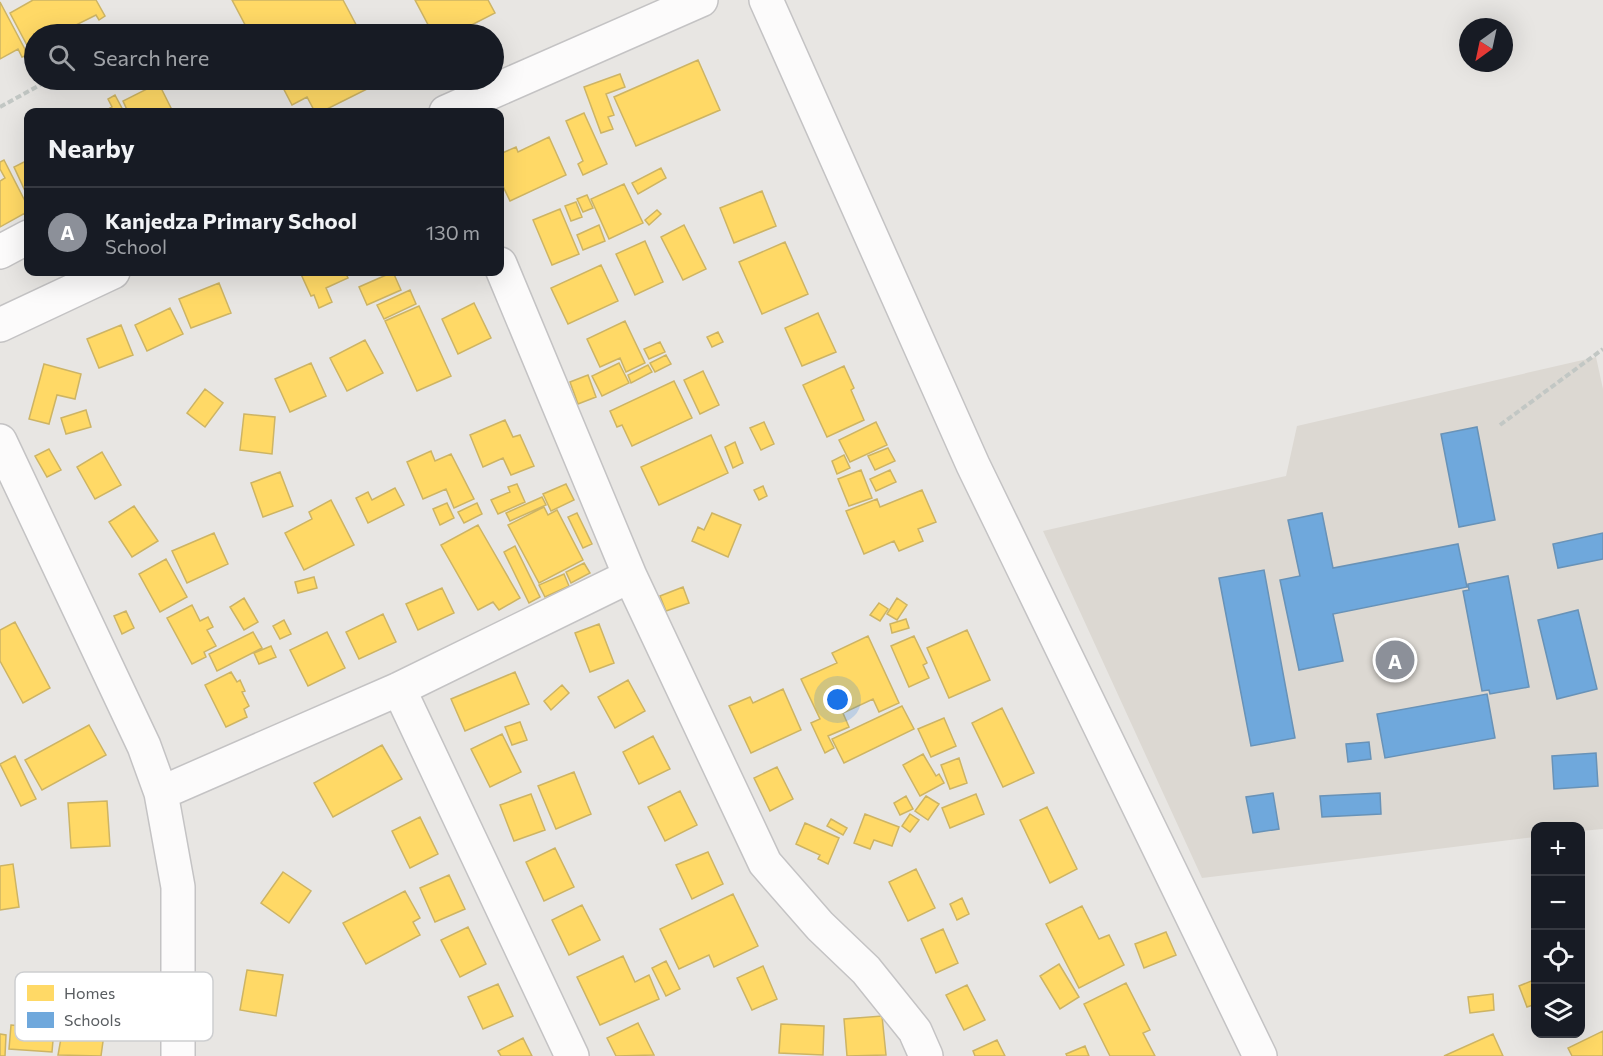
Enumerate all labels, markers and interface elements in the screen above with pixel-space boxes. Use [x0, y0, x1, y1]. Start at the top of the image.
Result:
north arrow [1459, 18, 1513, 72]
search box [24, 24, 504, 90]
icon: search [45, 41, 78, 74]
text: Search here [93, 44, 209, 71]
text: Nearby [48, 132, 135, 163]
text: Kanjedza Primary School [105, 207, 357, 234]
text: A [60, 220, 75, 244]
text: 130 m [426, 220, 480, 244]
text: School [105, 234, 167, 258]
pin: A [1376, 638, 1414, 682]
your location [823, 685, 852, 714]
map controls [1531, 822, 1585, 1038]
button: + [1531, 822, 1585, 876]
button: − [1531, 876, 1585, 930]
button: locate [1531, 930, 1585, 984]
legend [15, 972, 213, 1041]
text: Homes [64, 983, 115, 1002]
button: layers [1531, 984, 1585, 1038]
text: Schools [64, 1010, 121, 1029]

